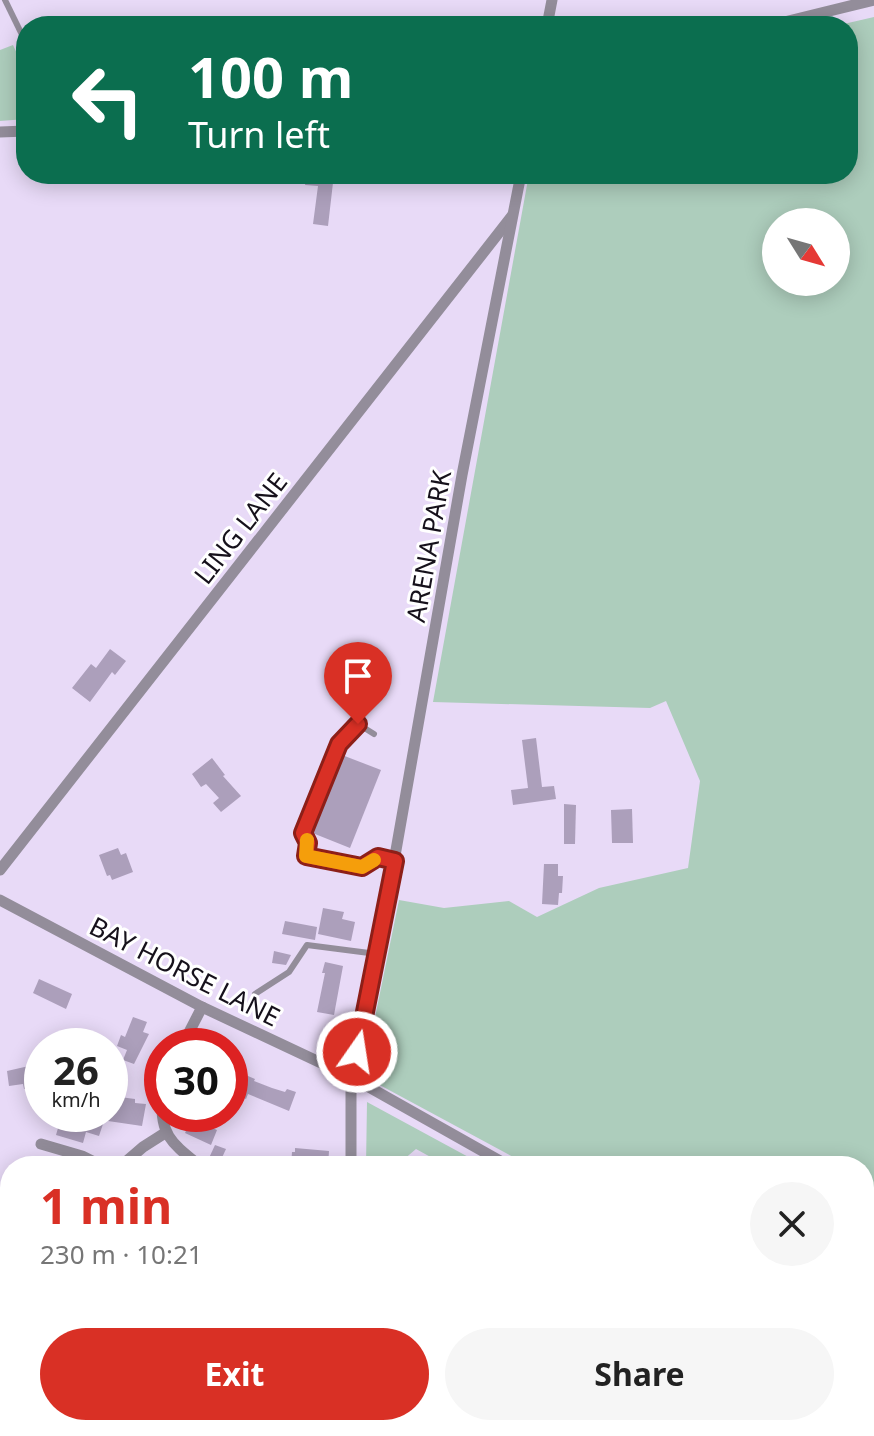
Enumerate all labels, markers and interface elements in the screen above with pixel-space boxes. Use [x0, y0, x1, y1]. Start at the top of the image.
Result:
text: 100 m [188, 38, 353, 114]
icon: left [56, 48, 160, 152]
text: Turn left [188, 110, 330, 159]
north arrow [762, 208, 850, 296]
map controls [762, 208, 850, 296]
street label: LING LANE [185, 465, 295, 591]
street label: ARENA PARK [397, 466, 459, 625]
pin [324, 642, 392, 724]
icon: arrive [336, 654, 380, 698]
street label: BAY HORSE LANE [84, 907, 286, 1035]
position arrow [315, 1010, 399, 1094]
speed limit sign: 30 [144, 1028, 248, 1132]
text: 26 [53, 1042, 99, 1097]
text: km/h [51, 1086, 101, 1113]
text: 1 min [40, 1173, 172, 1238]
button: close [750, 1182, 834, 1266]
text: 230 m · 10:21 [40, 1236, 203, 1272]
button: Exit [40, 1328, 429, 1420]
button: Share [445, 1328, 834, 1420]

